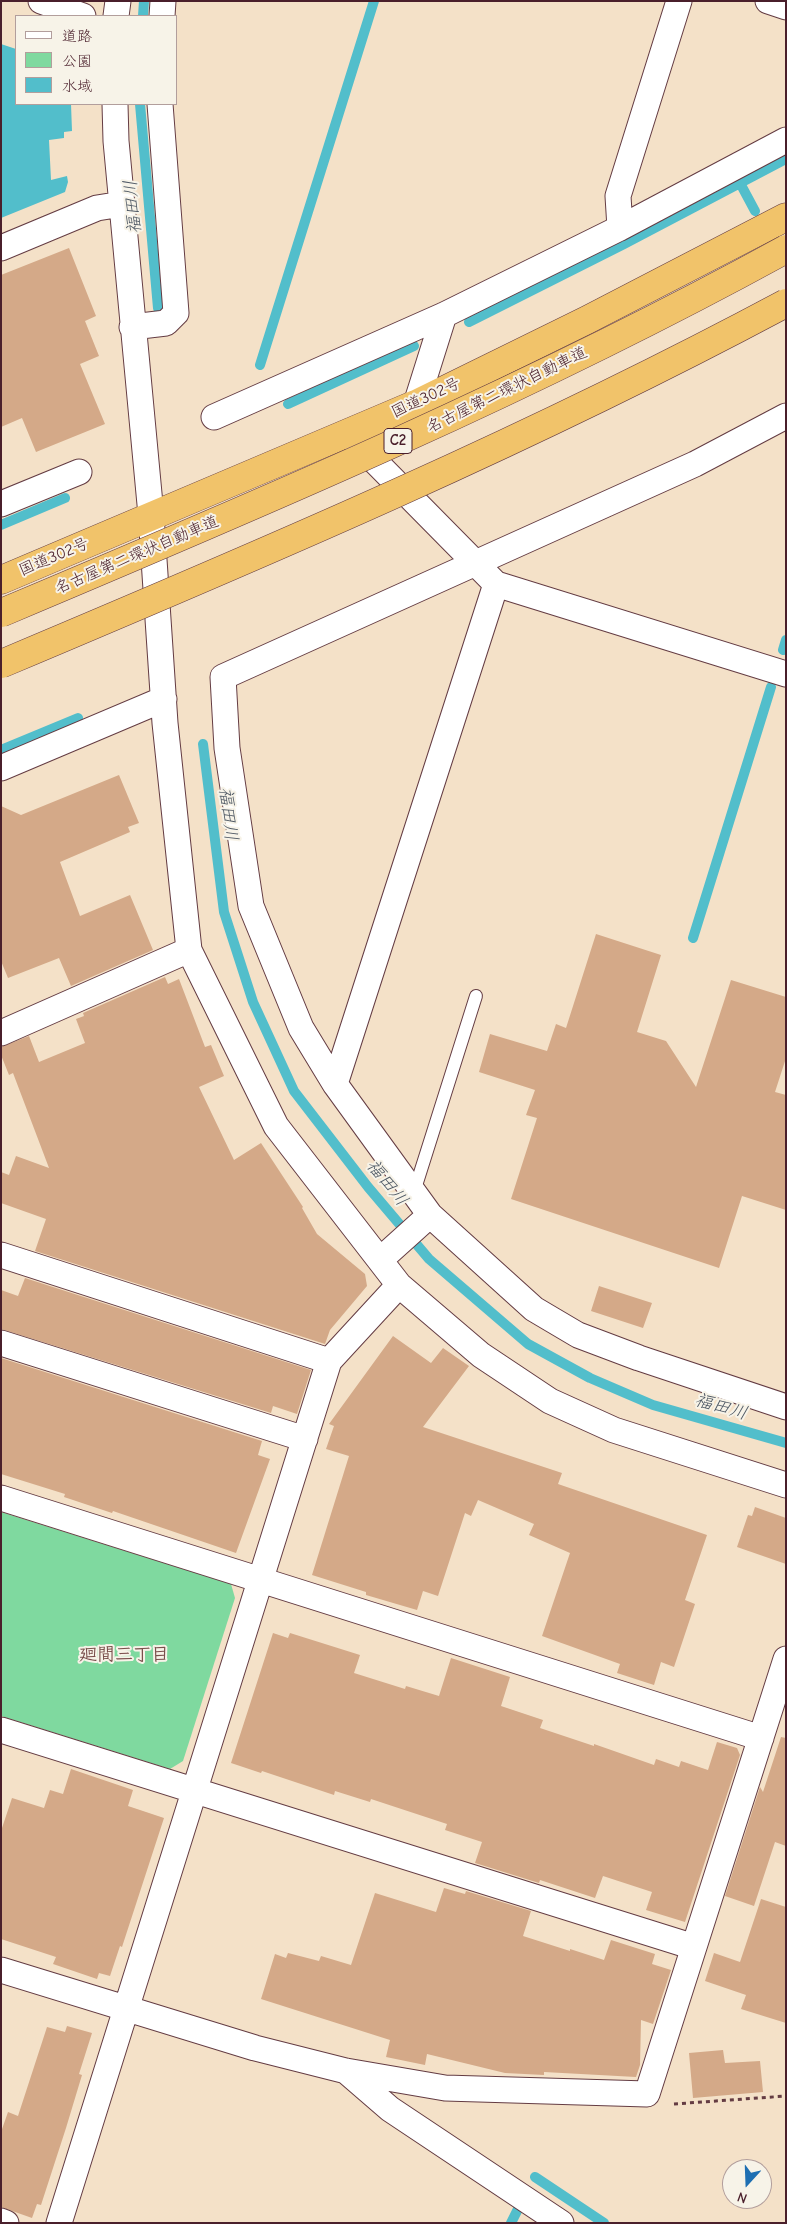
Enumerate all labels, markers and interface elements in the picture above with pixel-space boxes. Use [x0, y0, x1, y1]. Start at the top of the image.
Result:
legend [15, 15, 178, 105]
text: 道路 [62, 27, 92, 45]
text: 公園 [62, 52, 92, 70]
text: 水域 [62, 77, 92, 95]
water label: 福田川 [120, 179, 146, 235]
street label: 名古屋第二環状自動車道 [424, 343, 590, 437]
street label: 国道302号 [388, 374, 464, 422]
road number: C2 [384, 428, 412, 454]
street label: 名古屋第二環状自動車道 [52, 512, 222, 598]
street label: 国道302号 [16, 534, 92, 580]
water label: 福田川 [214, 786, 242, 842]
water label: 福田川 [362, 1155, 412, 1211]
water label: 福田川 [692, 1389, 750, 1425]
district label: 廻間三丁目 [79, 1644, 169, 1666]
north arrow [722, 2159, 772, 2209]
text: N [735, 2188, 749, 2207]

